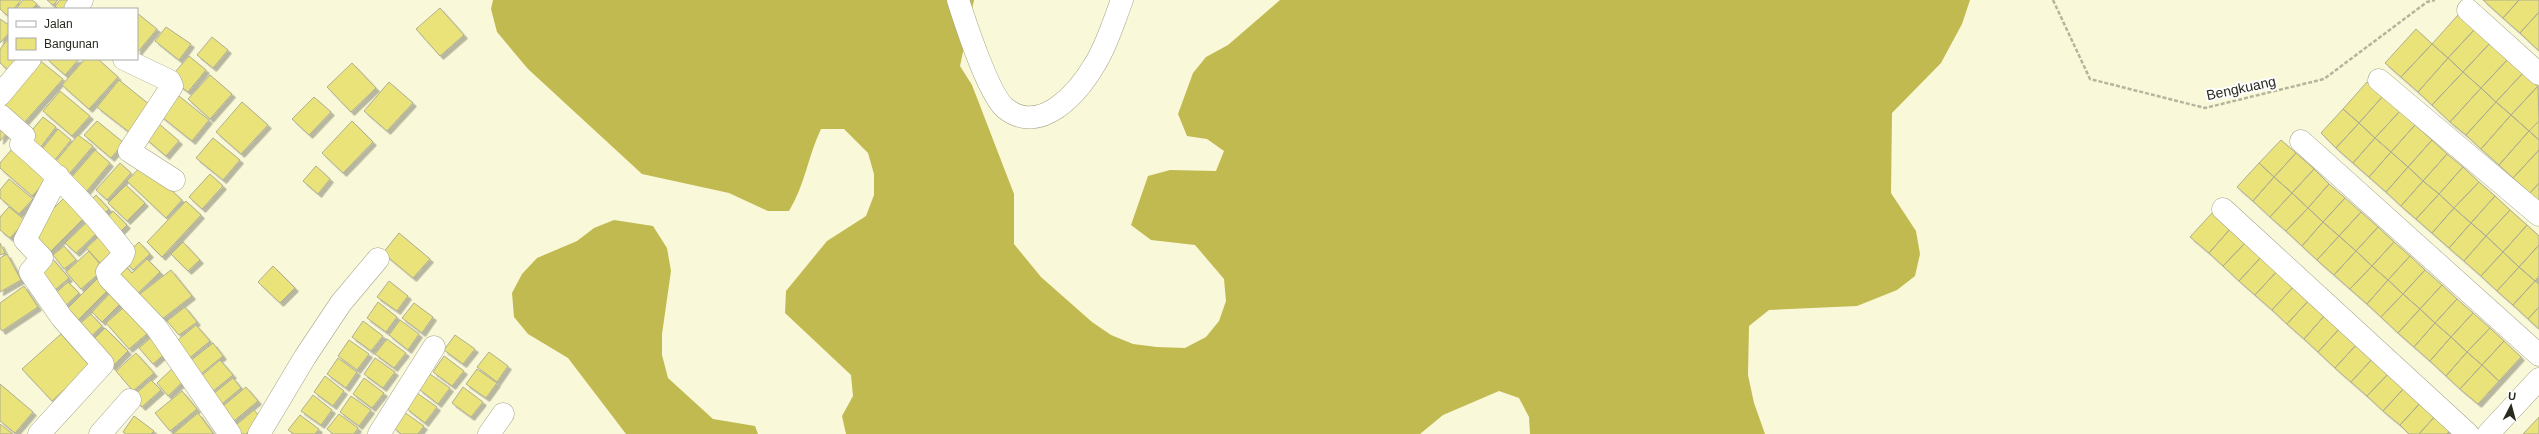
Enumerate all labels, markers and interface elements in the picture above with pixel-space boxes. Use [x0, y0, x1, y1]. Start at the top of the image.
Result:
legend [8, 8, 138, 60]
text: Jalan [44, 17, 73, 31]
text: Bangunan [44, 37, 99, 51]
street label: Bengkuang [2205, 73, 2277, 103]
north arrow [2491, 386, 2531, 426]
text: U [2507, 390, 2517, 402]

